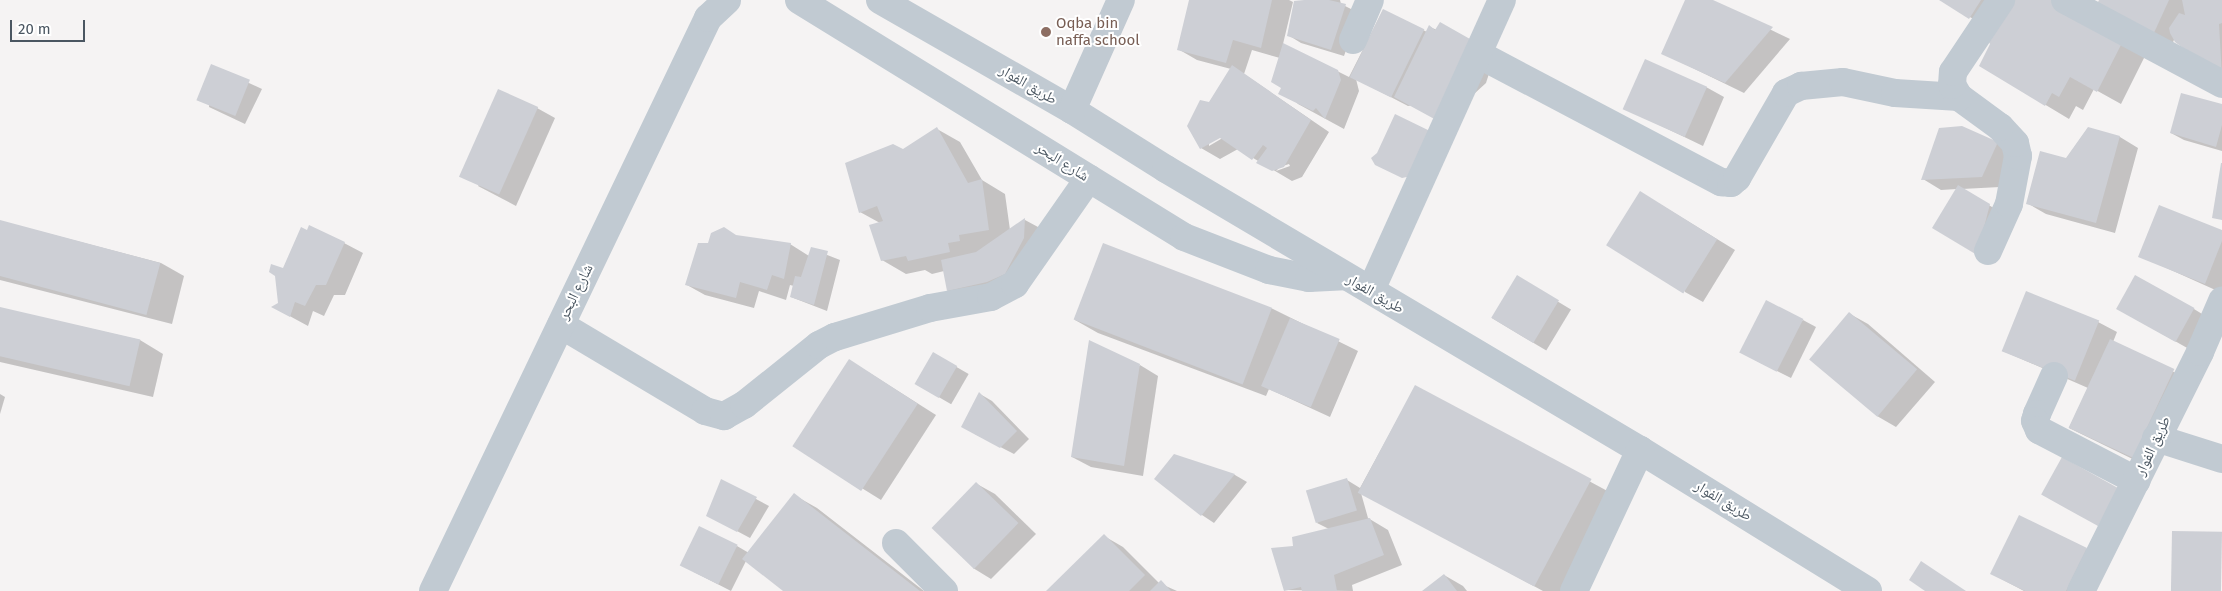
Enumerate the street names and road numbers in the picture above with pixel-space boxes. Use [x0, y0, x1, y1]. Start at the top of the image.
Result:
street label: طريق الفوار [996, 61, 1060, 109]
street label: شارع البحر [1032, 139, 1092, 185]
street label: شارع البحر [555, 261, 597, 323]
street label: طريق الفوار [1343, 270, 1407, 318]
street label: طريق الفوار [2131, 413, 2175, 479]
street label: طريق الفوار [1691, 477, 1755, 525]

